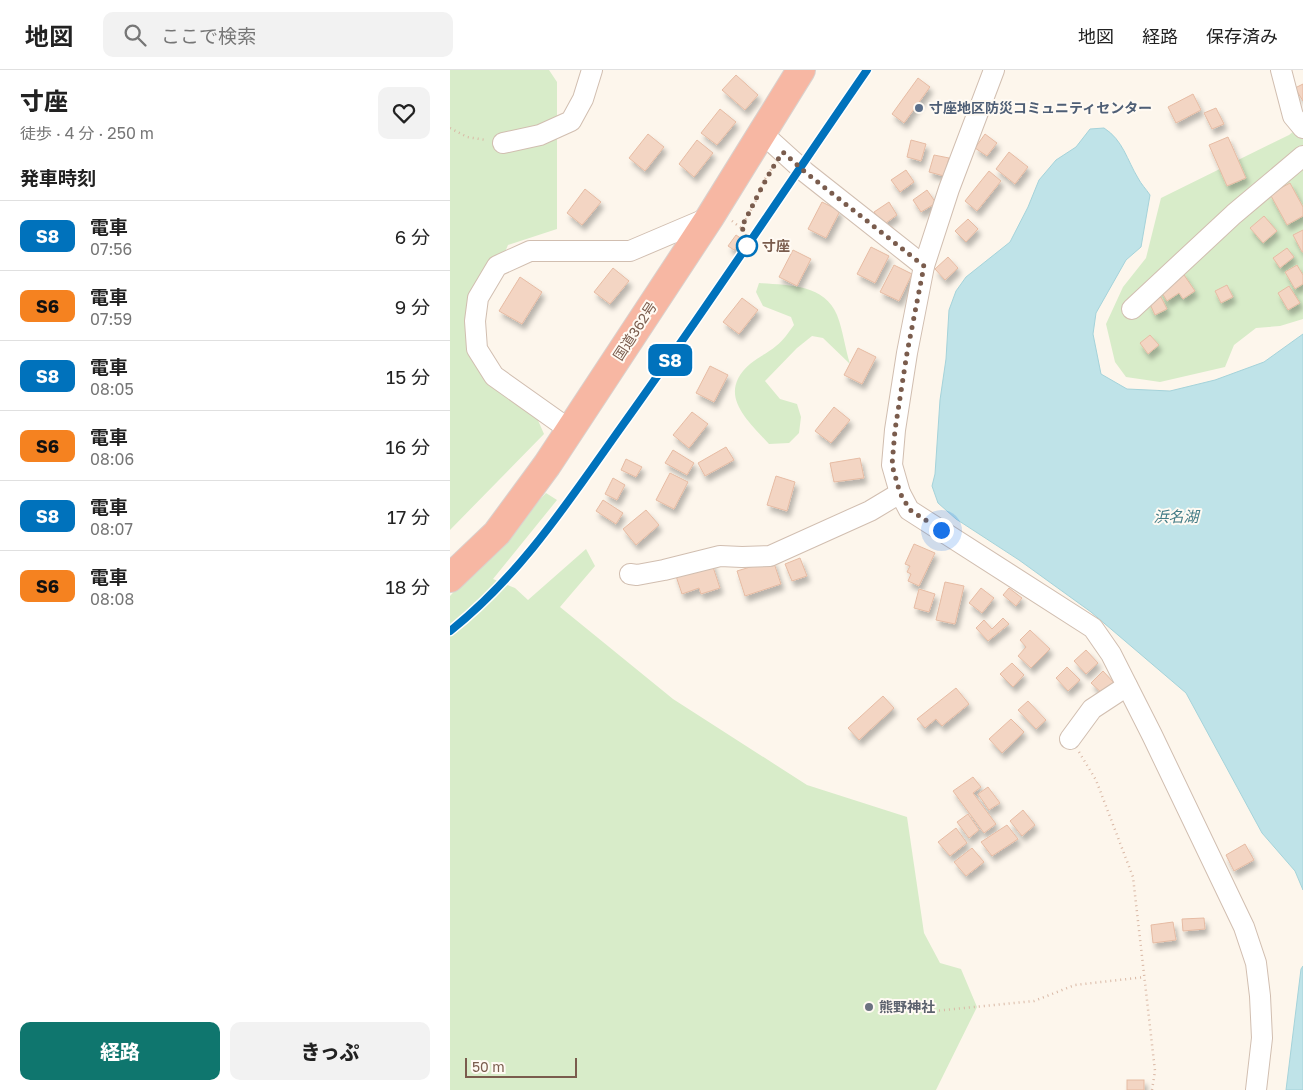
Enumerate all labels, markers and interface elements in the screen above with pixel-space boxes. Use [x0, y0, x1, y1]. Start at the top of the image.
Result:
search box [103, 12, 453, 57]
text: 地図 [25, 21, 73, 50]
icon: search [121, 21, 149, 49]
text: ここで検索 [161, 24, 256, 47]
text: 地図 [1078, 25, 1114, 47]
text: 経路 [1142, 25, 1178, 47]
text: 保存済み [1206, 25, 1278, 47]
text: 寸座 [20, 86, 68, 115]
button: heart [378, 87, 430, 139]
place label: 寸座地区防災コミュニティセンター [929, 99, 1152, 116]
marker: 寸座地区防災コミュニティセンター [913, 102, 925, 114]
text: 徒歩 · 4 分 · 250 m [20, 123, 154, 143]
text: 発車時刻 [20, 166, 96, 189]
text: 電車 [90, 215, 128, 238]
text: S8 [36, 225, 59, 247]
text: 6 分 [395, 225, 430, 248]
marker: 寸座 [736, 235, 758, 257]
place label: 寸座 [762, 237, 790, 254]
text: 07:56 [90, 239, 132, 259]
text: 電車 [90, 285, 128, 308]
text: S6 [36, 295, 59, 317]
text: 9 分 [395, 295, 430, 318]
street label: 国道362号 [609, 298, 660, 363]
text: 07:59 [90, 309, 132, 329]
line badge: S8 [648, 344, 692, 376]
text: S8 [658, 349, 682, 371]
text: 電車 [90, 355, 128, 378]
text: S8 [36, 365, 59, 387]
text: 15 分 [386, 365, 430, 388]
text: 08:05 [90, 379, 134, 399]
text: 電車 [90, 425, 128, 448]
text: S6 [36, 435, 59, 457]
text: 16 分 [386, 435, 430, 458]
text: 08:06 [90, 449, 134, 469]
text: 電車 [90, 495, 128, 518]
text: S8 [36, 505, 59, 527]
text: 17 分 [387, 505, 430, 528]
water label: 浜名湖 [1153, 507, 1200, 525]
your location [929, 518, 954, 543]
text: 08:07 [90, 519, 133, 539]
text: 電車 [90, 565, 128, 588]
text: S6 [36, 575, 59, 597]
text: 18 分 [385, 575, 430, 598]
text: 08:08 [90, 589, 134, 609]
place label: 熊野神社 [879, 998, 935, 1015]
marker: 熊野神社 [863, 1001, 875, 1013]
button: 経路 [20, 1022, 220, 1080]
button: きっぷ [230, 1022, 430, 1080]
scale bar [465, 1055, 578, 1078]
text: 50 m [472, 1058, 505, 1075]

